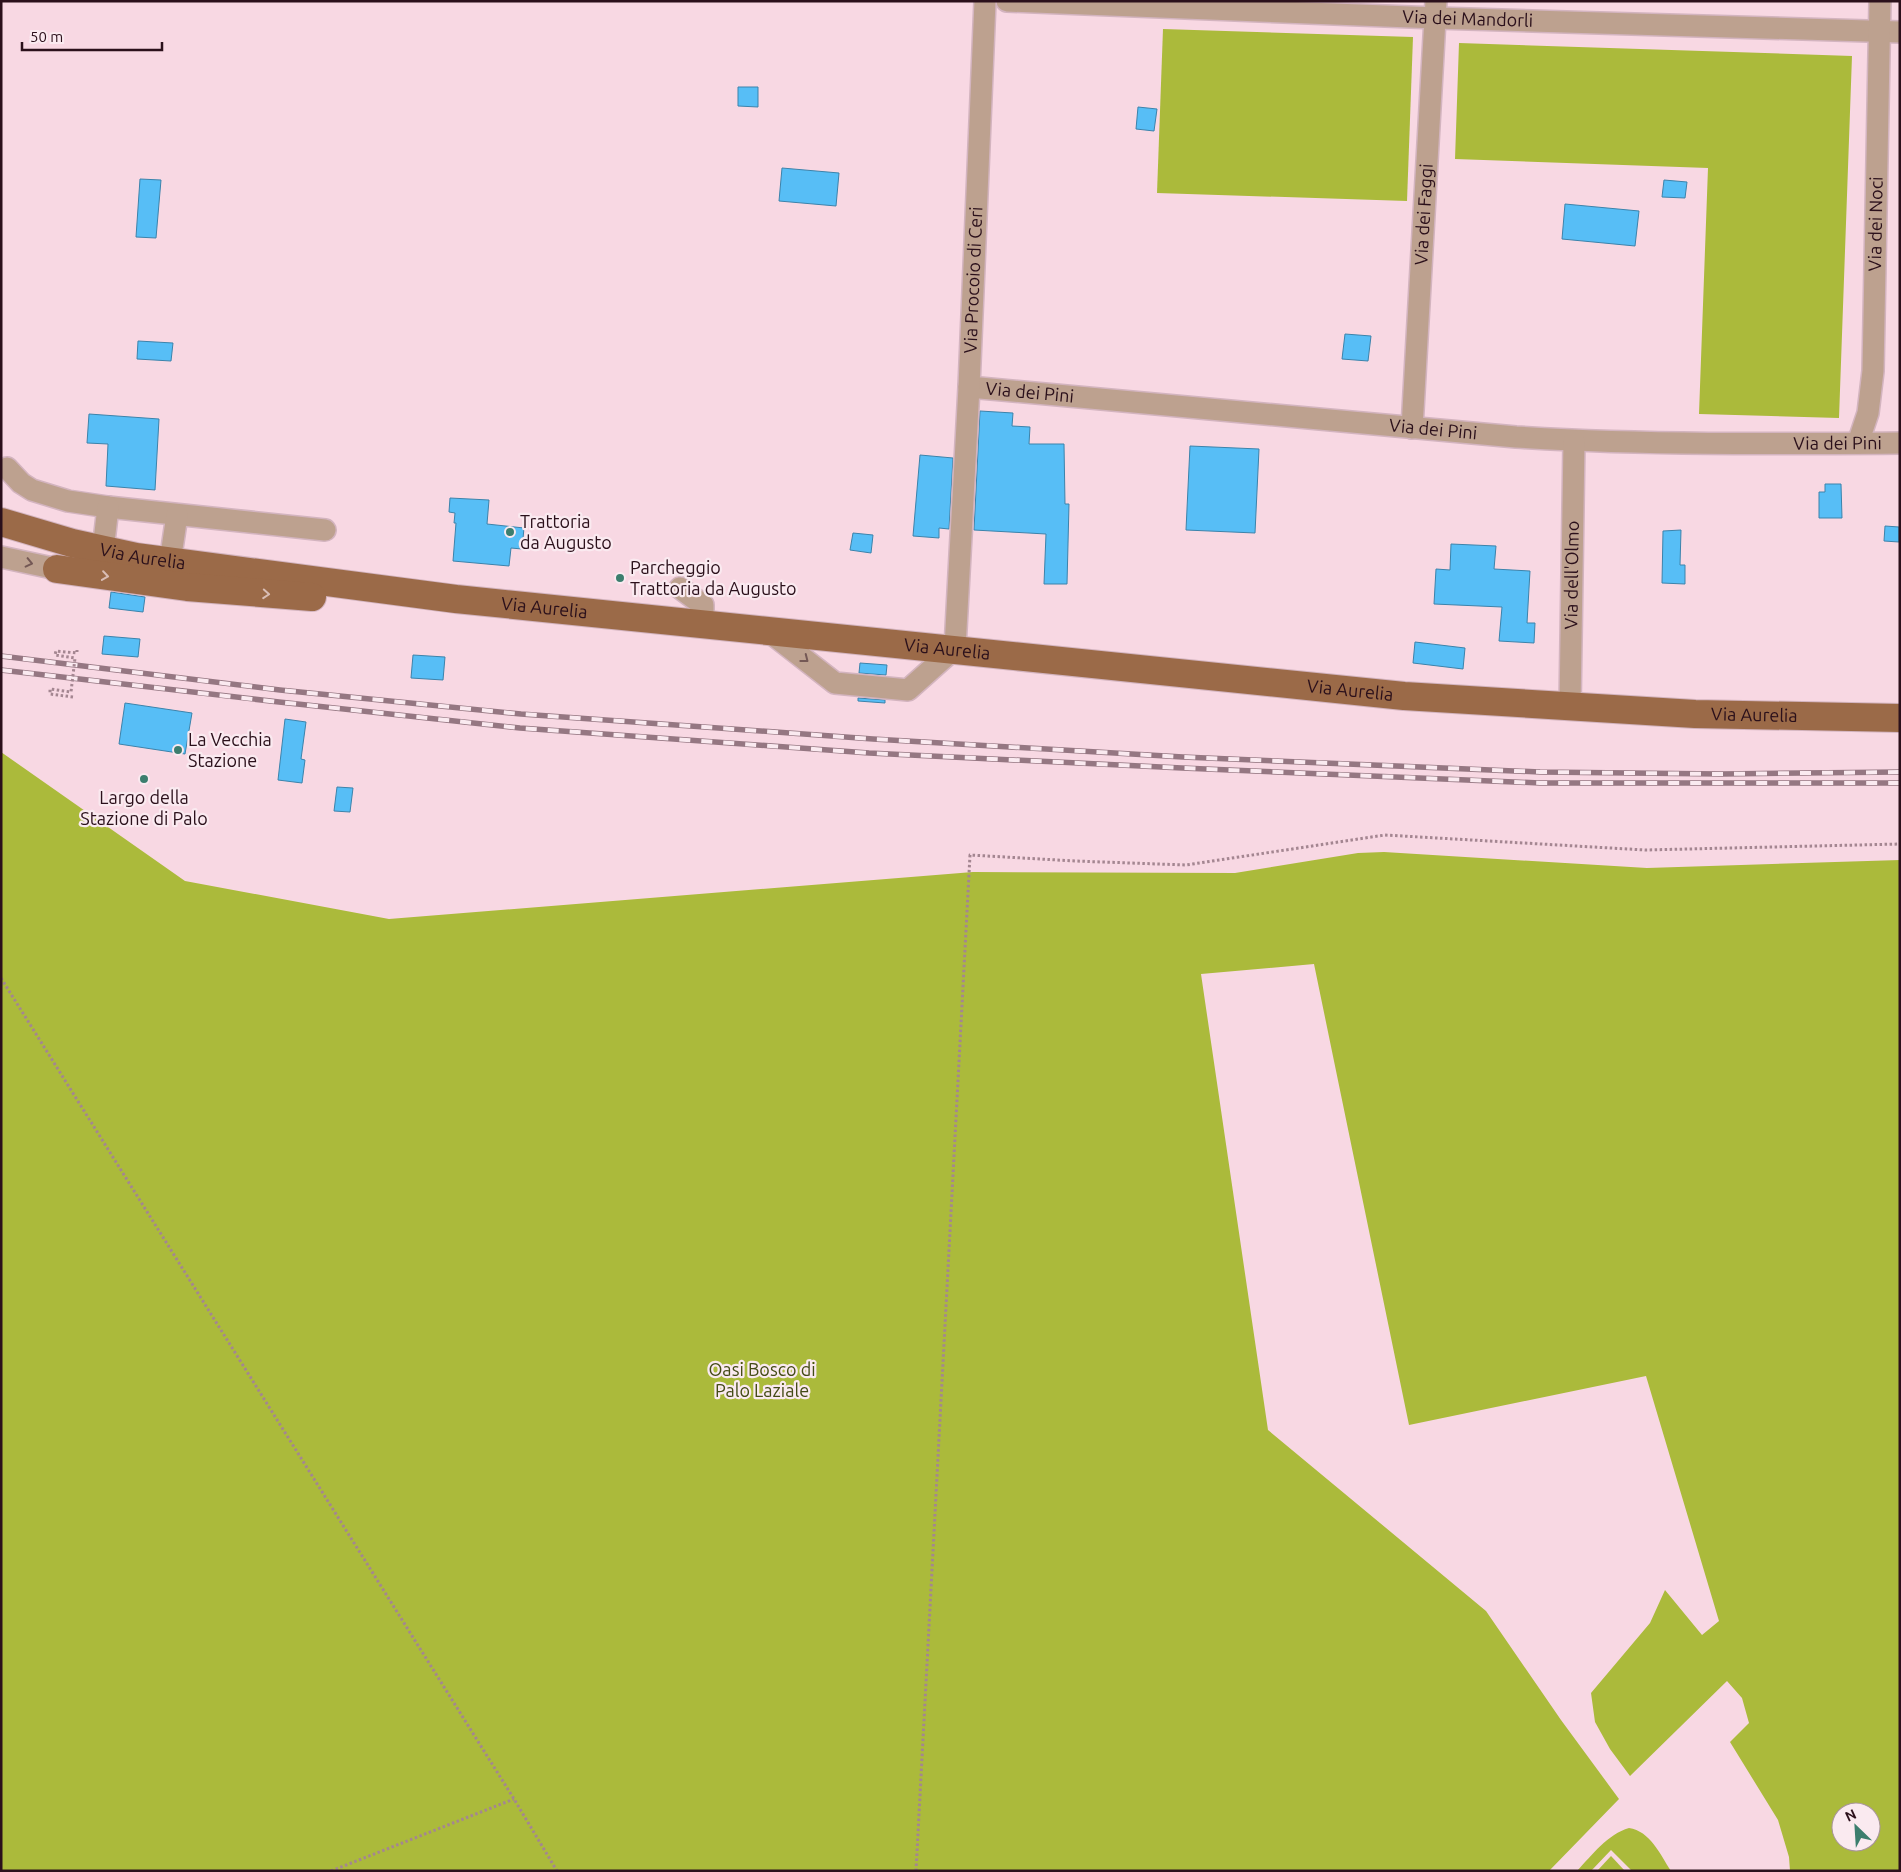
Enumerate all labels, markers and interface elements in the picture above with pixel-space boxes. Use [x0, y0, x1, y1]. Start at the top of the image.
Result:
street label: Via dei Mandorli [1402, 6, 1533, 30]
scale bar [22, 20, 162, 52]
text: 50 m [30, 28, 63, 45]
street label: Via dei Faggi [1410, 163, 1436, 266]
street label: Via dei Noci [1864, 176, 1886, 272]
street label: Via Procoio di Ceri [959, 206, 985, 354]
street label: Via dei Pini [985, 378, 1075, 406]
street label: Via dei Pini [1388, 414, 1478, 442]
street label: Via dei Pini [1793, 432, 1882, 453]
place label: Trattoria da Augusto [520, 511, 612, 552]
street label: Via dell'Olmo [1560, 521, 1582, 629]
marker: Trattoria da Augusto [504, 526, 516, 538]
street label: Via Aurelia [98, 538, 187, 572]
one-way arrow [25, 557, 33, 568]
place label: Parcheggio Trattoria da Augusto [630, 557, 797, 598]
one-way arrow [101, 570, 109, 581]
marker: Parcheggio Trattoria da Augusto [614, 572, 626, 584]
one-way arrow [263, 589, 271, 600]
street label: Via Aurelia [500, 593, 589, 621]
street label: Via Aurelia [903, 634, 991, 663]
one-way arrow [799, 654, 808, 662]
street label: Via Aurelia [1306, 675, 1394, 704]
street label: Via Aurelia [1711, 703, 1798, 725]
place label: La Vecchia Stazione [188, 729, 272, 770]
marker: La Vecchia Stazione [172, 744, 184, 756]
marker: Largo della Stazione di Palo [138, 773, 150, 785]
place label: Largo della Stazione di Palo [80, 787, 208, 828]
park label: Oasi Bosco di Palo Laziale [708, 1359, 816, 1400]
north arrow [1831, 1802, 1881, 1852]
text: N [1842, 1806, 1859, 1825]

